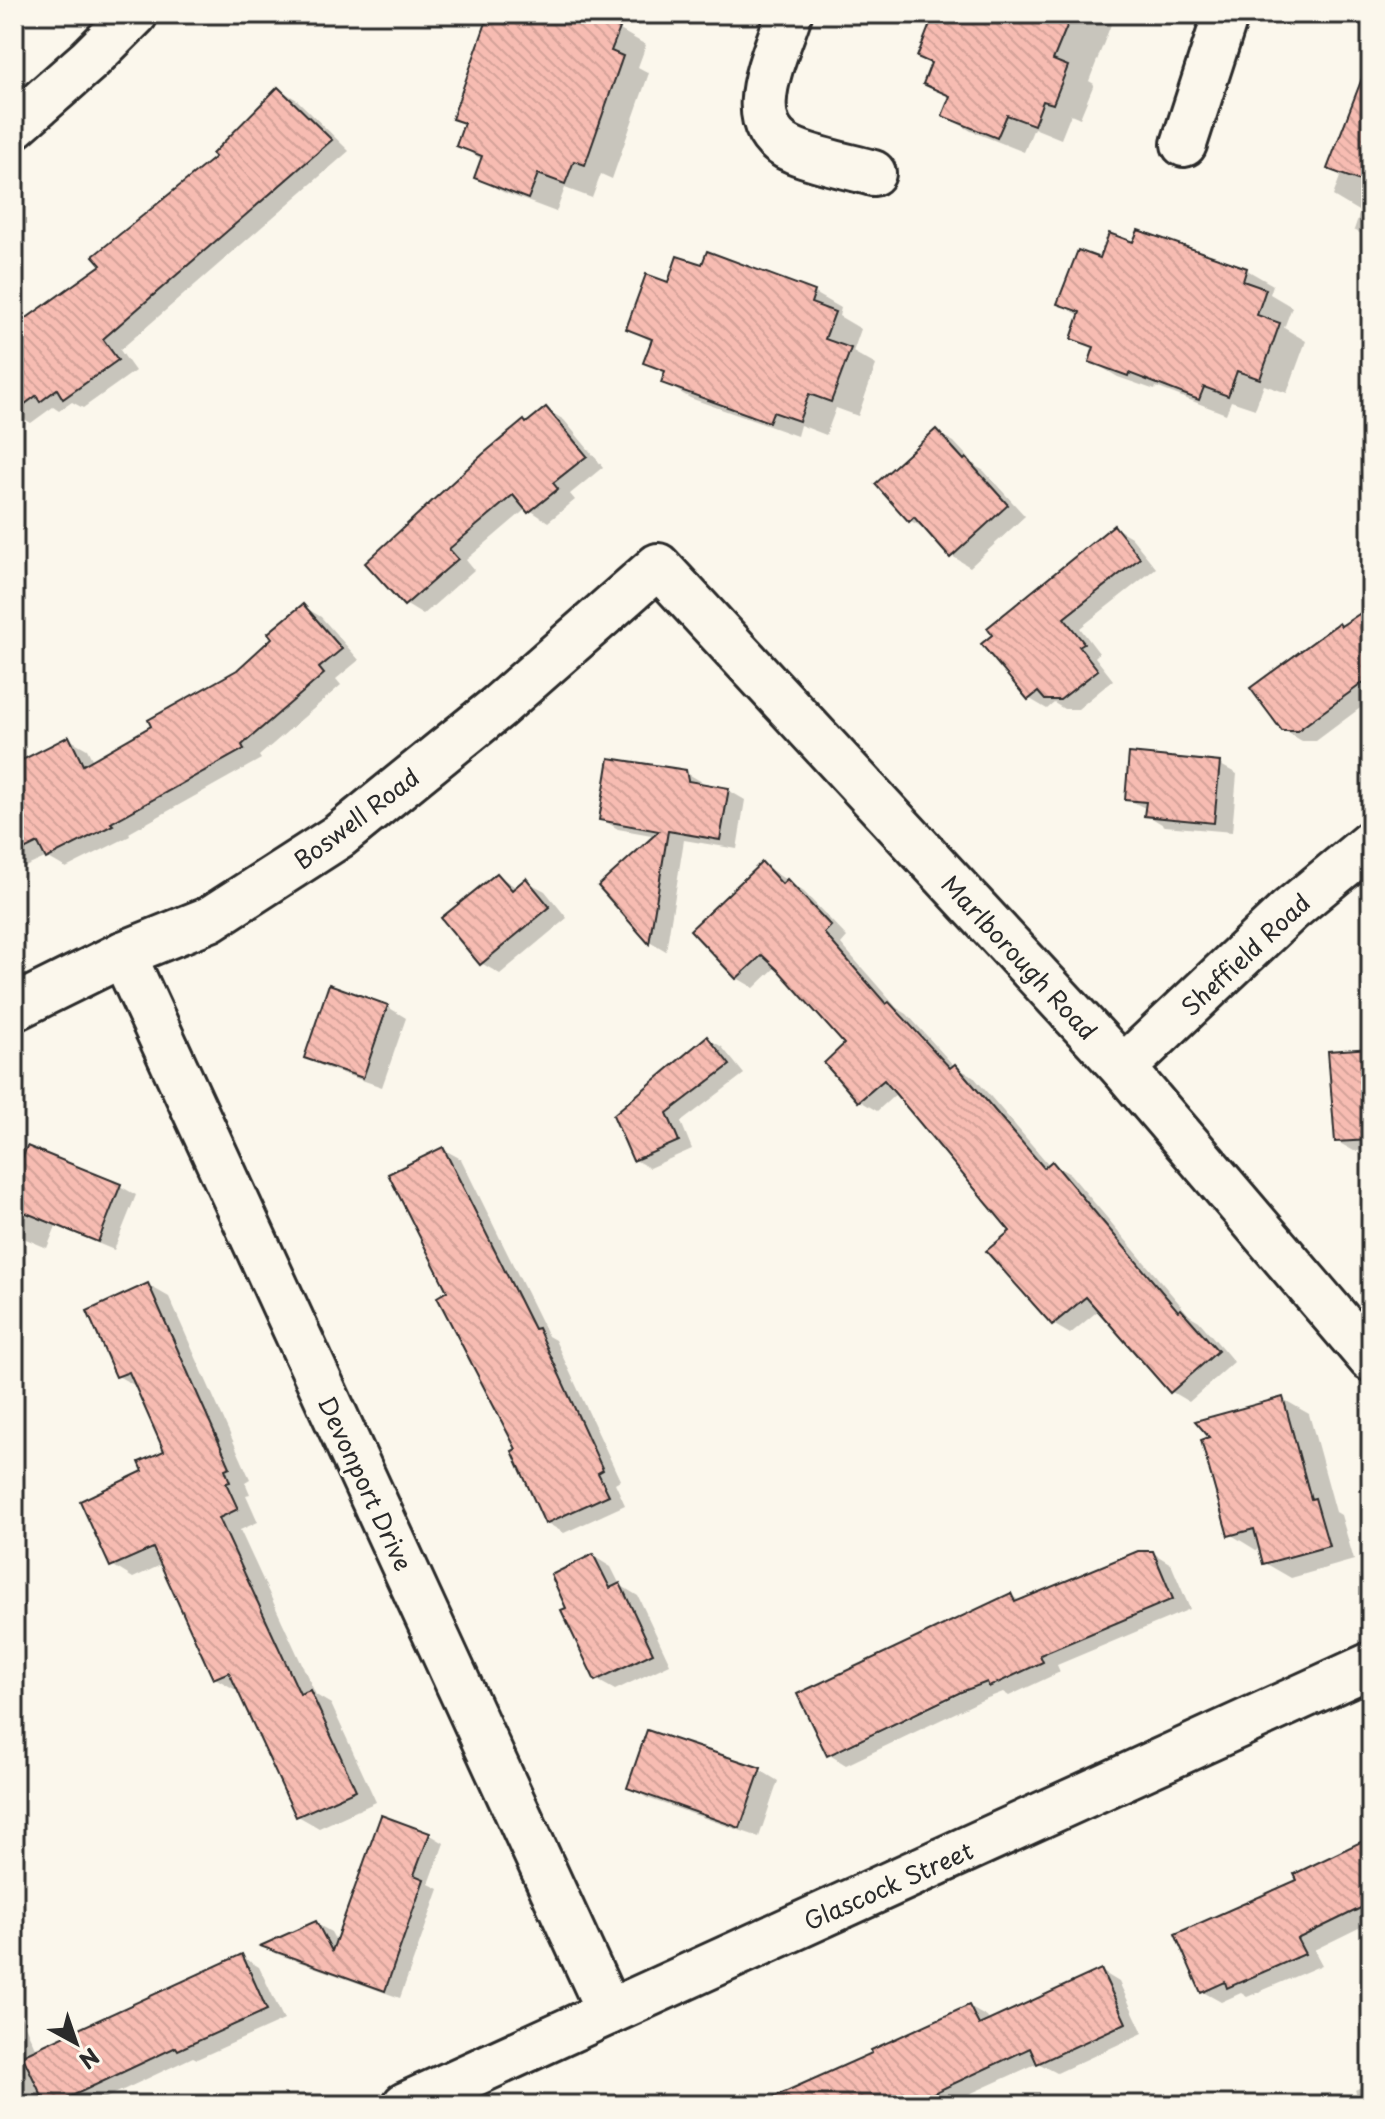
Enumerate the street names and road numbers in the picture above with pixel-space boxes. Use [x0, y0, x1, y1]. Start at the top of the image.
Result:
street label: Boswell Road [286, 759, 426, 877]
street label: Marlborough Road [934, 867, 1106, 1047]
street label: Sheffield Road [1172, 884, 1318, 1024]
street label: Devonport Drive [310, 1390, 422, 1576]
street label: Glascock Street [798, 1831, 979, 1938]

